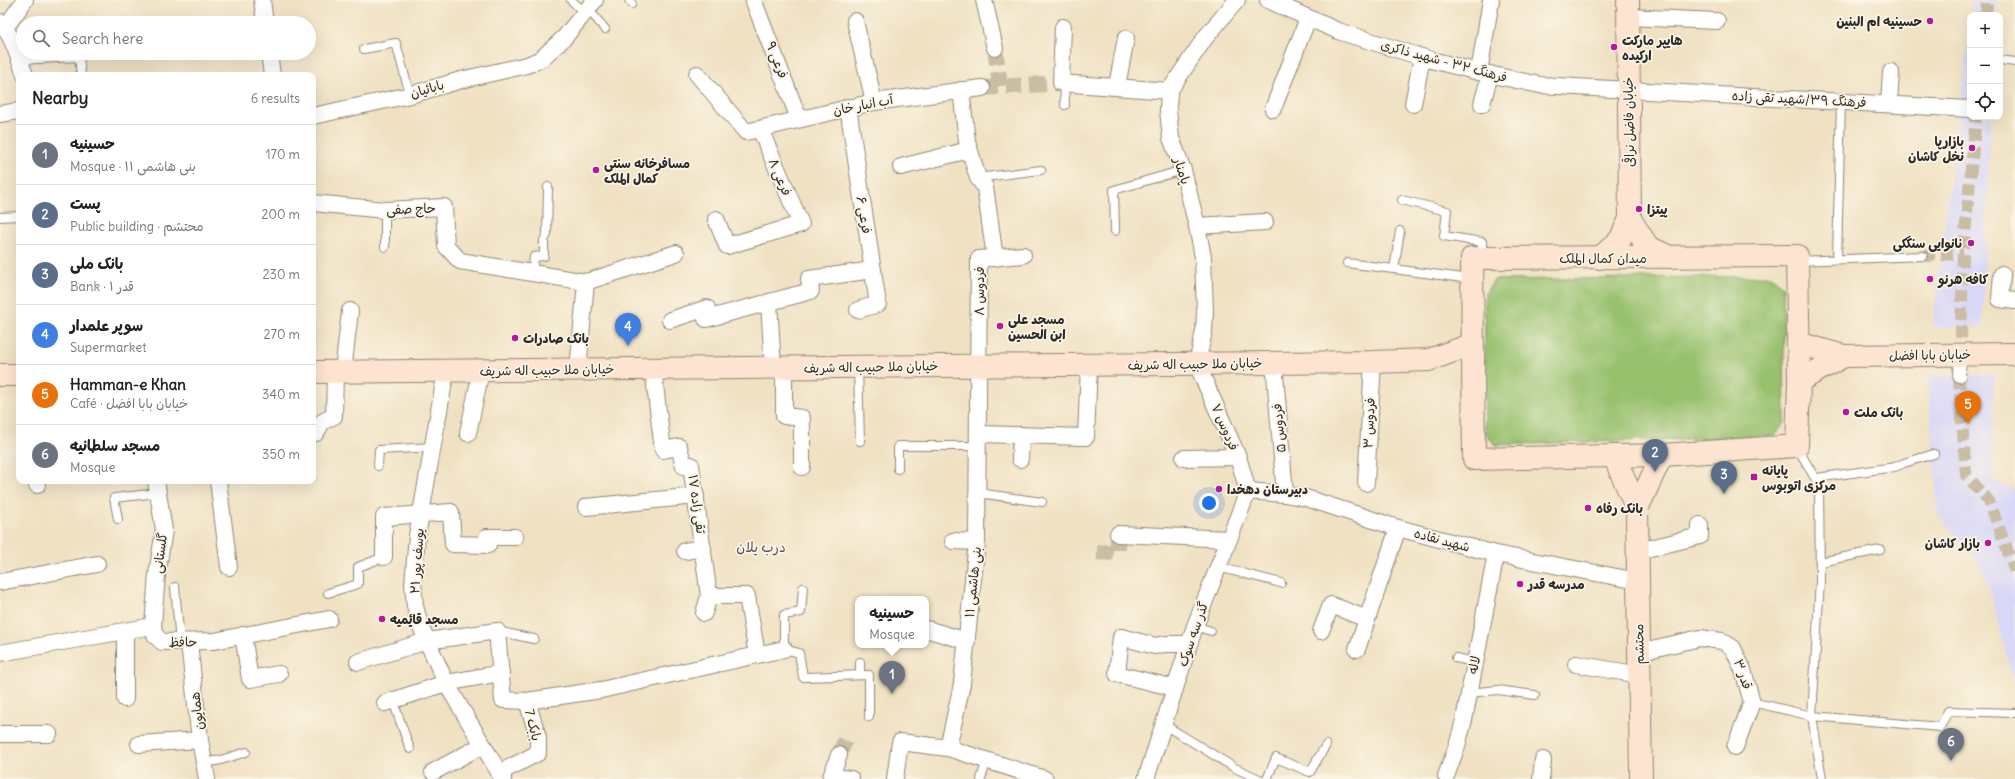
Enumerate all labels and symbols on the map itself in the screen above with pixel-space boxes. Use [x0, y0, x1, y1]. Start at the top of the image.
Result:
place label: حسینیه ام البنین [1836, 13, 1922, 32]
marker: حسینیه ام البنین [1925, 16, 1935, 26]
place label: هایپر مارکت ارکیده [1622, 32, 1683, 64]
street label: فرهنگ ۳۲ - شهید ذاکری [1379, 36, 1509, 86]
street label: فرعی ۹ [761, 39, 792, 81]
marker: هایپر مارکت ارکیده [1609, 42, 1619, 52]
street label: بابائیان [408, 76, 446, 102]
street label: خیابان فاضل نراقی [1620, 77, 1638, 167]
street label: فرهنگ ۳۹/شهید تقی زاده [1731, 87, 1867, 112]
street label: آب انبار خان [832, 91, 895, 119]
place label: بازارپا نخل کاشان [1908, 133, 1964, 165]
marker: بازارپا نخل کاشان [1967, 143, 1977, 153]
street label: پامنار [1169, 154, 1194, 187]
place label: مسافرخانه سنتی کمال الملک [604, 155, 690, 187]
street label: فرعی ۸ [764, 156, 795, 199]
marker: مسافرخانه سنتی کمال الملک [591, 165, 601, 175]
street label: فرعی ۶ [852, 195, 875, 235]
street label: حاج صفی [386, 200, 436, 219]
place label: پیتزا [1647, 201, 1668, 218]
marker: پیتزا [1634, 204, 1644, 214]
place label: نانوایی سنگکی [1893, 235, 1963, 252]
marker: نانوایی سنگکی [1966, 238, 1976, 248]
street label: میدان کمال الملک [1559, 250, 1647, 267]
street label: فردوس ۸ [971, 266, 988, 316]
place label: کافه هرنو [1937, 271, 1989, 288]
marker: کافه هرنو [1925, 274, 1935, 284]
place label: مسجد علی ابن الحسین [1008, 311, 1066, 343]
pin: 4 [615, 313, 641, 346]
marker: مسجد علی ابن الحسین [995, 321, 1005, 331]
place label: بانک صادرات [523, 330, 589, 347]
marker: بانک صادرات [510, 333, 520, 343]
street label: خیابان بابا افضل [1889, 346, 1971, 364]
street label: خیابان ملا حبیب اله شریف [1127, 354, 1263, 374]
street label: خیابان ملا حبیب اله شریف [803, 357, 939, 377]
street label: خیابان ملا حبیب اله شریف [479, 360, 615, 380]
pin: 5 [1955, 391, 1981, 424]
street label: فردوس ۳ [1359, 397, 1379, 449]
street label: فردوس ۷ [1207, 401, 1243, 453]
street label: فردوس ۵ [1268, 403, 1290, 453]
place label: بانک ملت [1854, 404, 1903, 421]
marker: بانک ملت [1841, 407, 1851, 417]
pin: 2 [1642, 439, 1668, 472]
pin: 3 [1711, 461, 1737, 494]
place label: پایانه مرکزی اتوبوس [1762, 462, 1836, 494]
marker: پایانه مرکزی اتوبوس [1749, 472, 1759, 482]
street label: تقی زاده ۱۷ [683, 473, 710, 535]
place label: دبیرستان دهخدا [1227, 481, 1308, 498]
marker: دبیرستان دهخدا [1214, 484, 1224, 494]
your location [1199, 493, 1219, 513]
place label: بانک رفاه [1596, 500, 1643, 517]
marker: بانک رفاه [1583, 503, 1593, 513]
street label: شهید نقاده [1412, 524, 1472, 556]
street label: یوسف پور ۲۱ [406, 528, 428, 594]
street label: گلستانی [149, 531, 172, 574]
place label: بازار کاشان [1925, 535, 1980, 552]
district label: درب یلان [736, 538, 786, 556]
marker: بازار کاشان [1983, 538, 1993, 548]
street label: بنی هاشمی ۱۱ [961, 546, 986, 619]
place label: مدرسه قدر [1527, 576, 1585, 593]
marker: مدرسه قدر [1515, 579, 1525, 589]
street label: گذر سه سوک [1174, 599, 1212, 669]
place label: مسجد قایٔمیه [390, 611, 459, 628]
marker: مسجد قایٔمیه [377, 614, 387, 624]
street label: محتشم [1630, 624, 1650, 664]
street label: حافظ [169, 633, 198, 651]
street label: لاله [1464, 654, 1484, 676]
street label: قدر ۳ [1730, 657, 1756, 691]
pin: 1 [879, 661, 905, 694]
street label: همایون [186, 691, 208, 731]
street label: بابک 7 [521, 707, 545, 743]
pin: 6 [1938, 728, 1964, 761]

